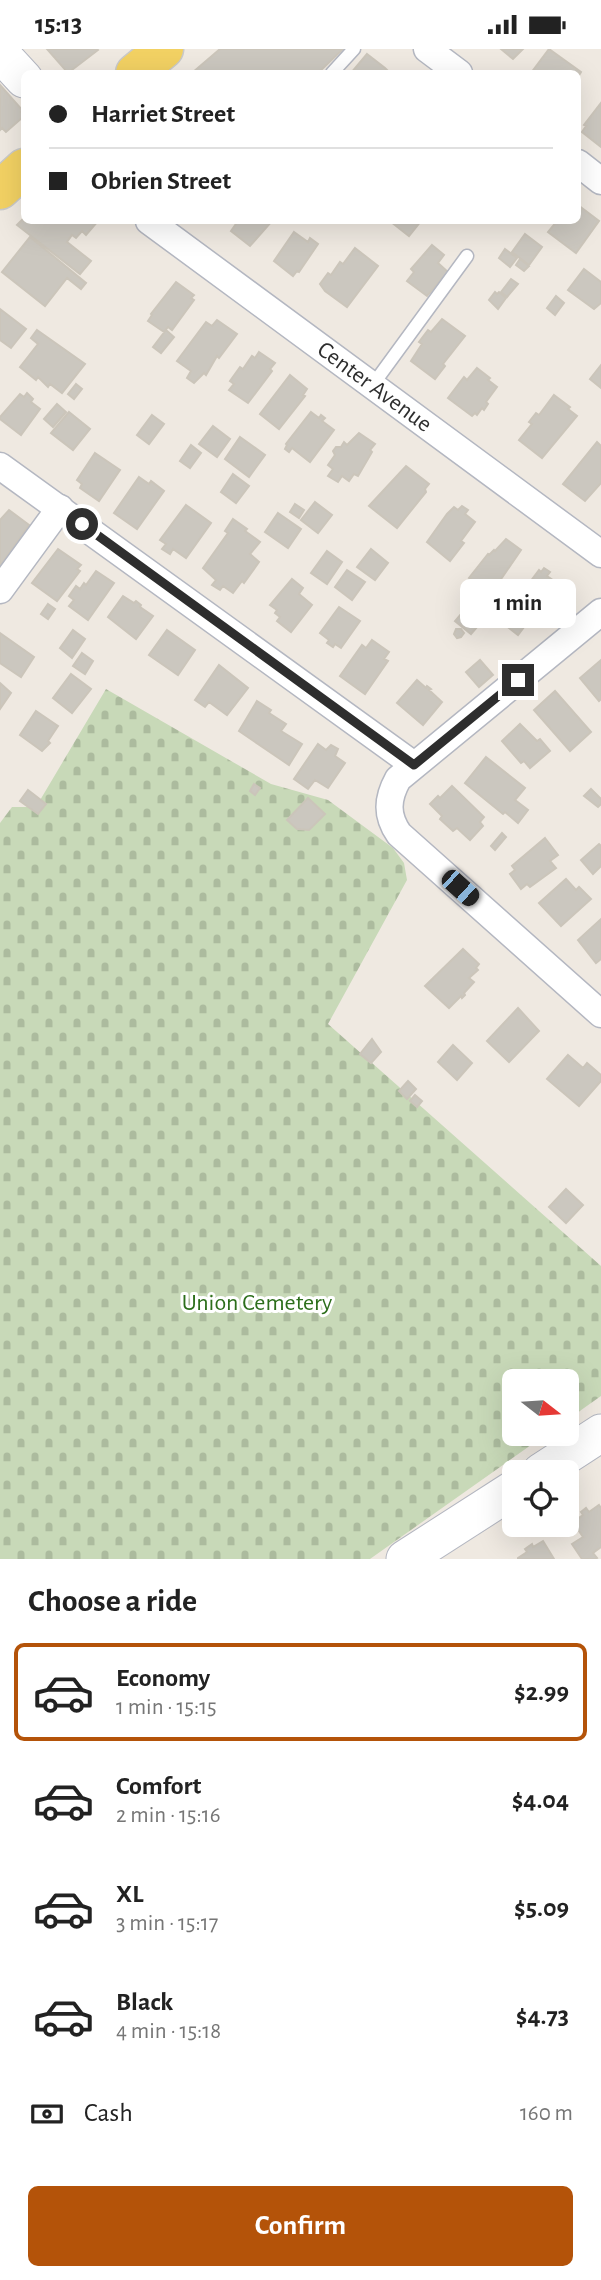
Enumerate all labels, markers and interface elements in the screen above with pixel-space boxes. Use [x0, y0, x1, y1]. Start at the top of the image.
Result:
text: 15:13 [35, 11, 82, 37]
text: Harriet Street [91, 101, 235, 127]
text: Obrien Street [91, 168, 231, 194]
street label: Center Avenue [313, 337, 436, 437]
route start [66, 508, 98, 540]
callout: 1 min [460, 579, 576, 627]
text: 1 min [494, 592, 542, 615]
route end [502, 664, 534, 696]
car [438, 866, 483, 910]
park label: Union Cemetery [182, 1291, 332, 1315]
north arrow [502, 1369, 579, 1445]
map controls [502, 1369, 579, 1537]
button: locate [502, 1460, 579, 1537]
text: Choose a ride [28, 1585, 197, 1617]
icon: car [32, 1661, 95, 1724]
text: Economy [116, 1665, 210, 1691]
text: $2.99 [514, 1679, 569, 1705]
text: 1 min · 15:15 [116, 1696, 217, 1719]
icon: car [32, 1769, 95, 1832]
text: Comfort [116, 1773, 201, 1799]
text: $4.04 [512, 1787, 569, 1813]
text: 2 min · 15:16 [116, 1804, 220, 1827]
icon: car [32, 1877, 95, 1940]
text: XL [116, 1881, 143, 1907]
text: $5.09 [514, 1895, 569, 1921]
text: 3 min · 15:17 [116, 1912, 218, 1935]
icon: car [32, 1985, 95, 2048]
text: Black [116, 1989, 173, 2015]
text: $4.73 [516, 2003, 569, 2029]
text: 4 min · 15:18 [116, 2020, 221, 2043]
icon: cash [28, 2095, 66, 2133]
text: Cash [84, 2100, 133, 2126]
text: 160 m [520, 2102, 573, 2125]
button: Confirm [28, 2186, 573, 2266]

